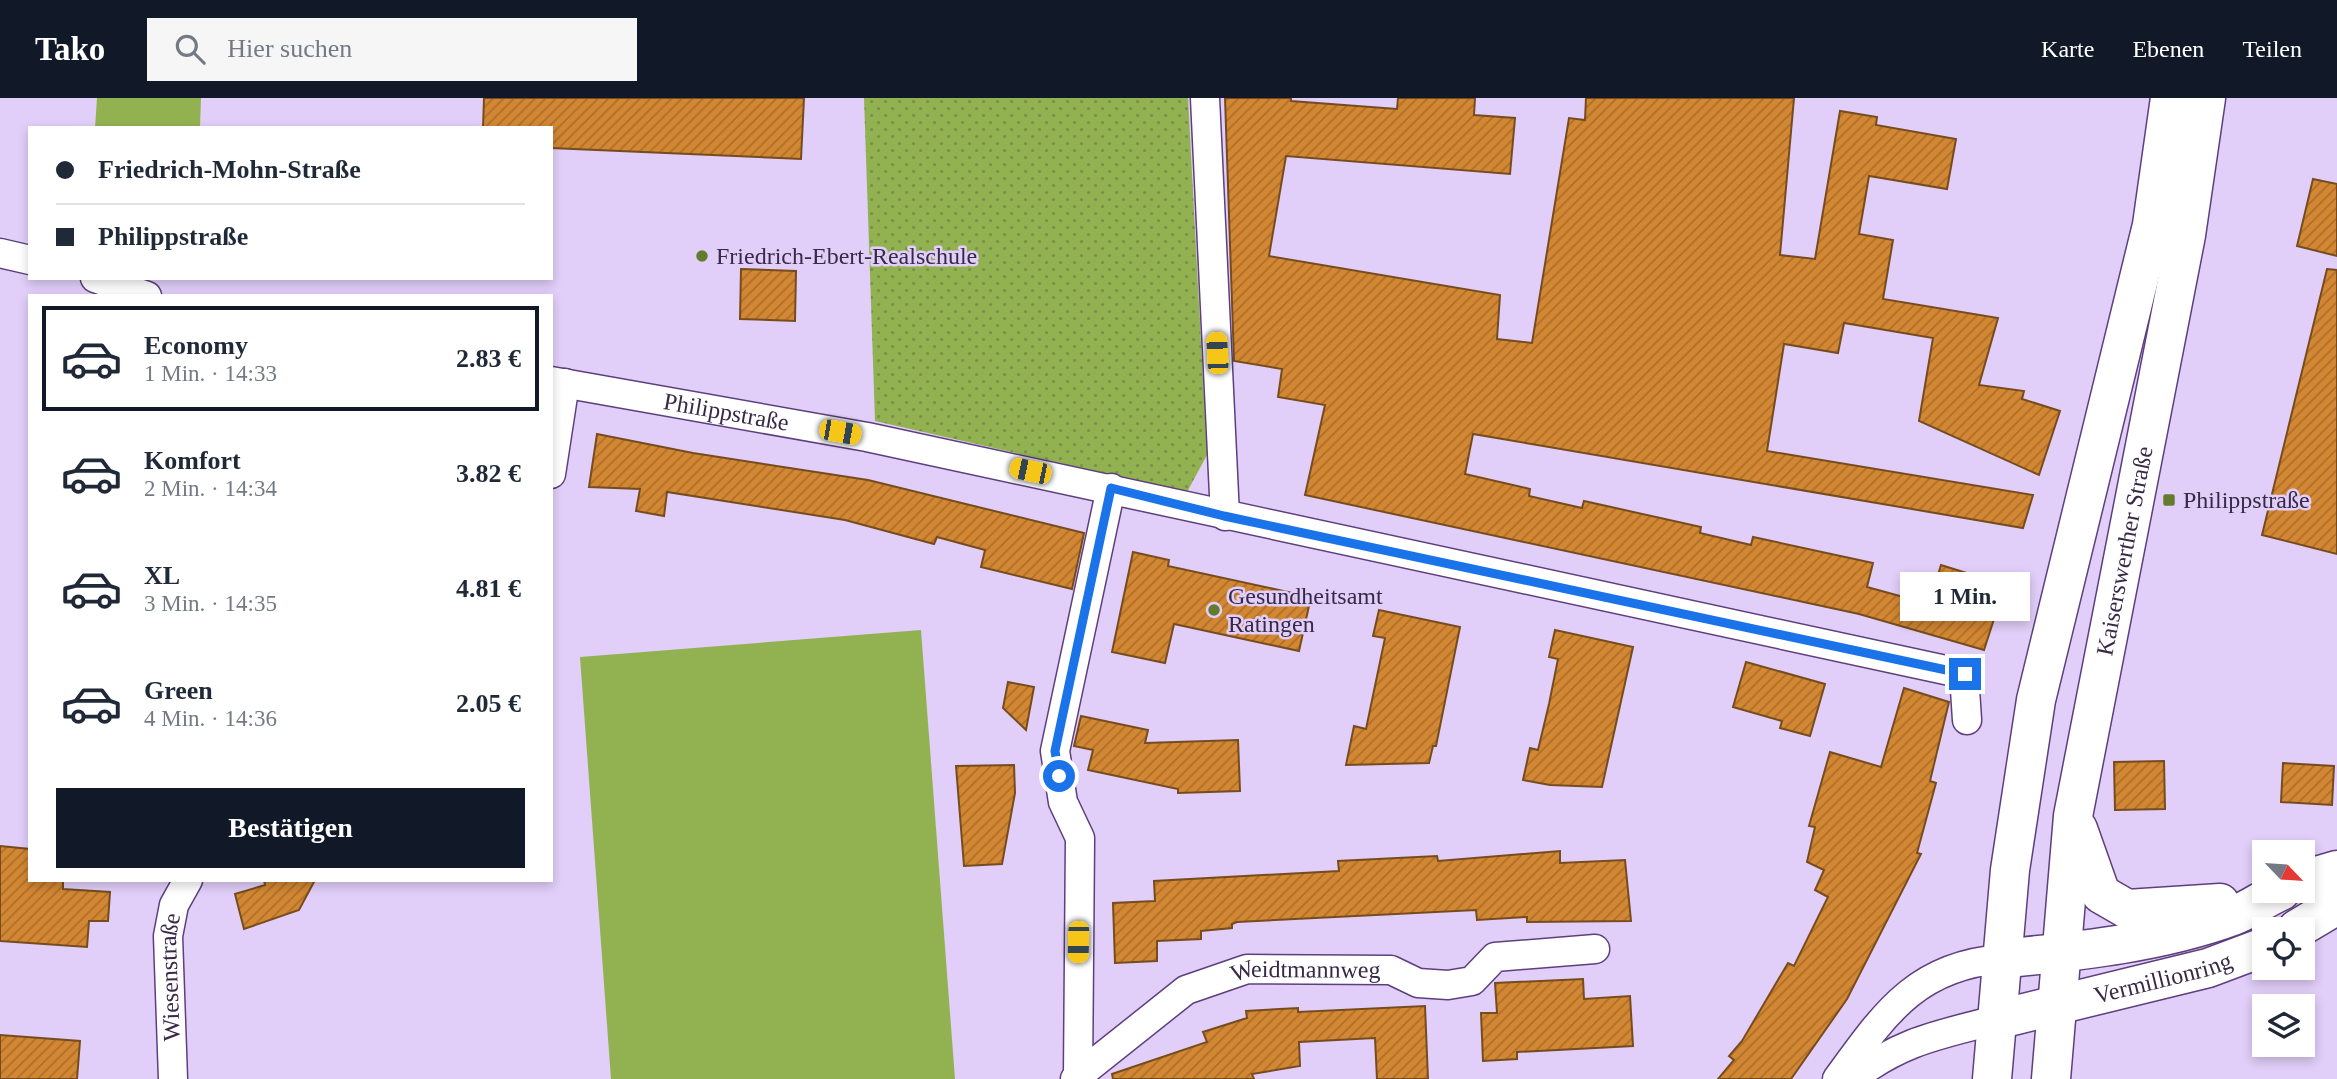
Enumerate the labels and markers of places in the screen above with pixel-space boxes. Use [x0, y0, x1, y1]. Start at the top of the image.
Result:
place label: Friedrich-Ebert-Realschule [716, 243, 977, 269]
marker: Friedrich-Ebert-Realschule [694, 248, 710, 264]
place label: Philippstraße [2183, 487, 2310, 513]
marker: Philippstraße [2161, 492, 2177, 508]
place label: Gesundheitsamt Ratingen [1228, 583, 1383, 637]
marker: Gesundheitsamt Ratingen [1206, 602, 1222, 618]

